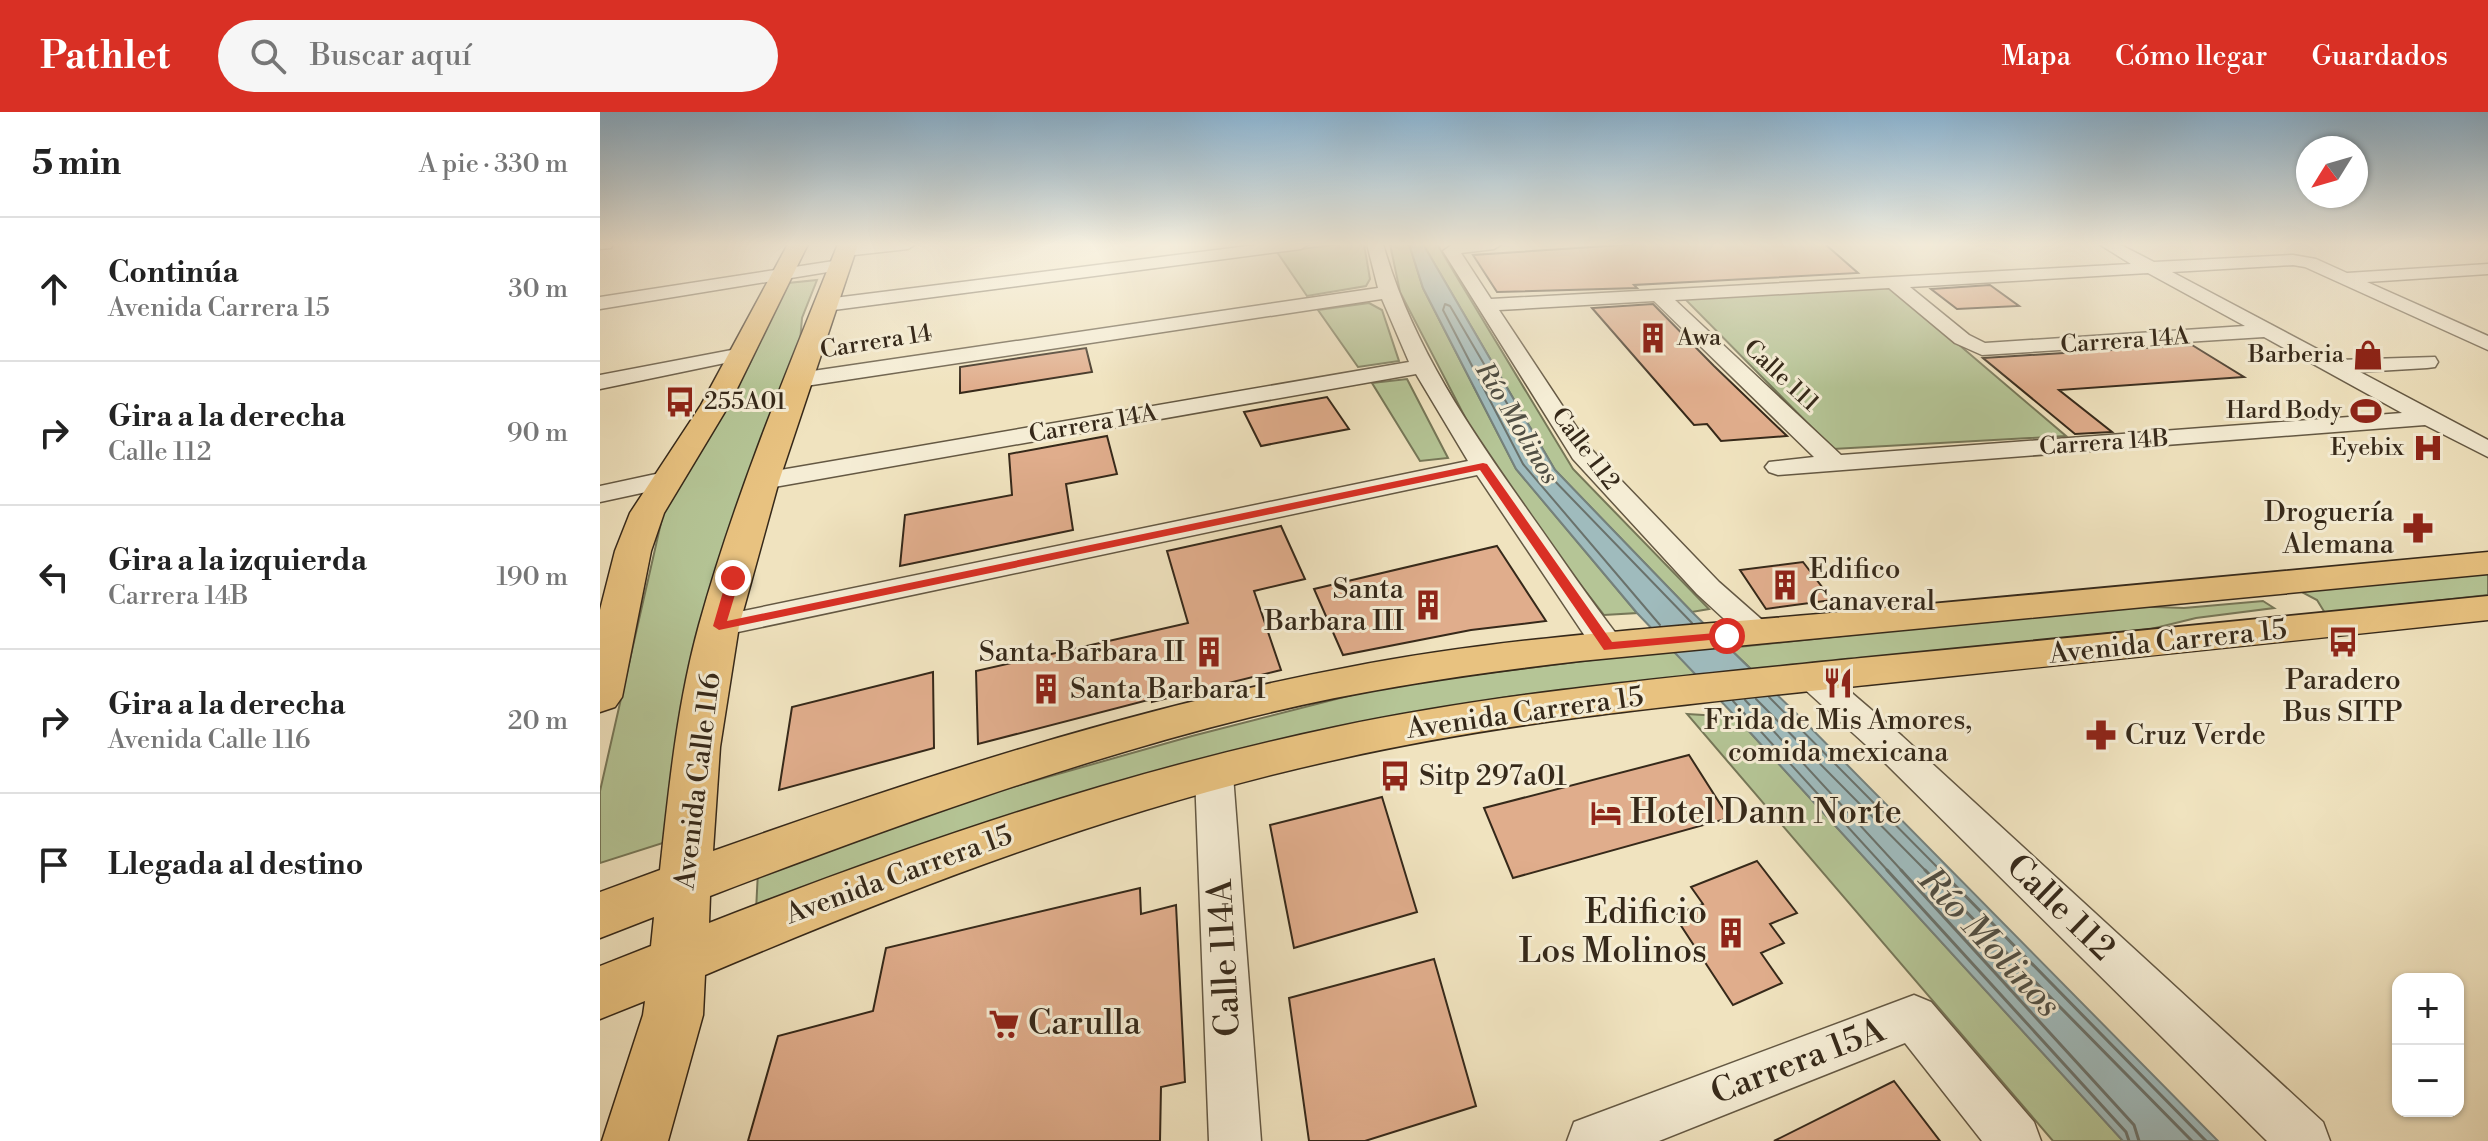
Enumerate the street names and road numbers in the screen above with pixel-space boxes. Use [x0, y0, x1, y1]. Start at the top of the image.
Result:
street label: Carrera 14 [818, 318, 934, 366]
street label: Carrera 14A [2059, 321, 2191, 360]
street label: Calle 111 [1737, 333, 1826, 419]
street label: Carrera 14A [1027, 398, 1160, 450]
street label: Calle 112 [1544, 402, 1626, 496]
street label: Carrera 14B [2038, 424, 2170, 462]
street label: Avenida Carrera 15 [2046, 612, 2289, 672]
street label: Avenida Calle 116 [667, 671, 729, 892]
street label: Avenida Carrera 15 [1403, 679, 1646, 747]
street label: Avenida Carrera 15 [780, 818, 1017, 933]
street label: Calle 112 [1997, 846, 2123, 970]
street label: Calle 114A [1200, 878, 1250, 1038]
street label: Carrera 15A [1705, 1009, 1892, 1114]

